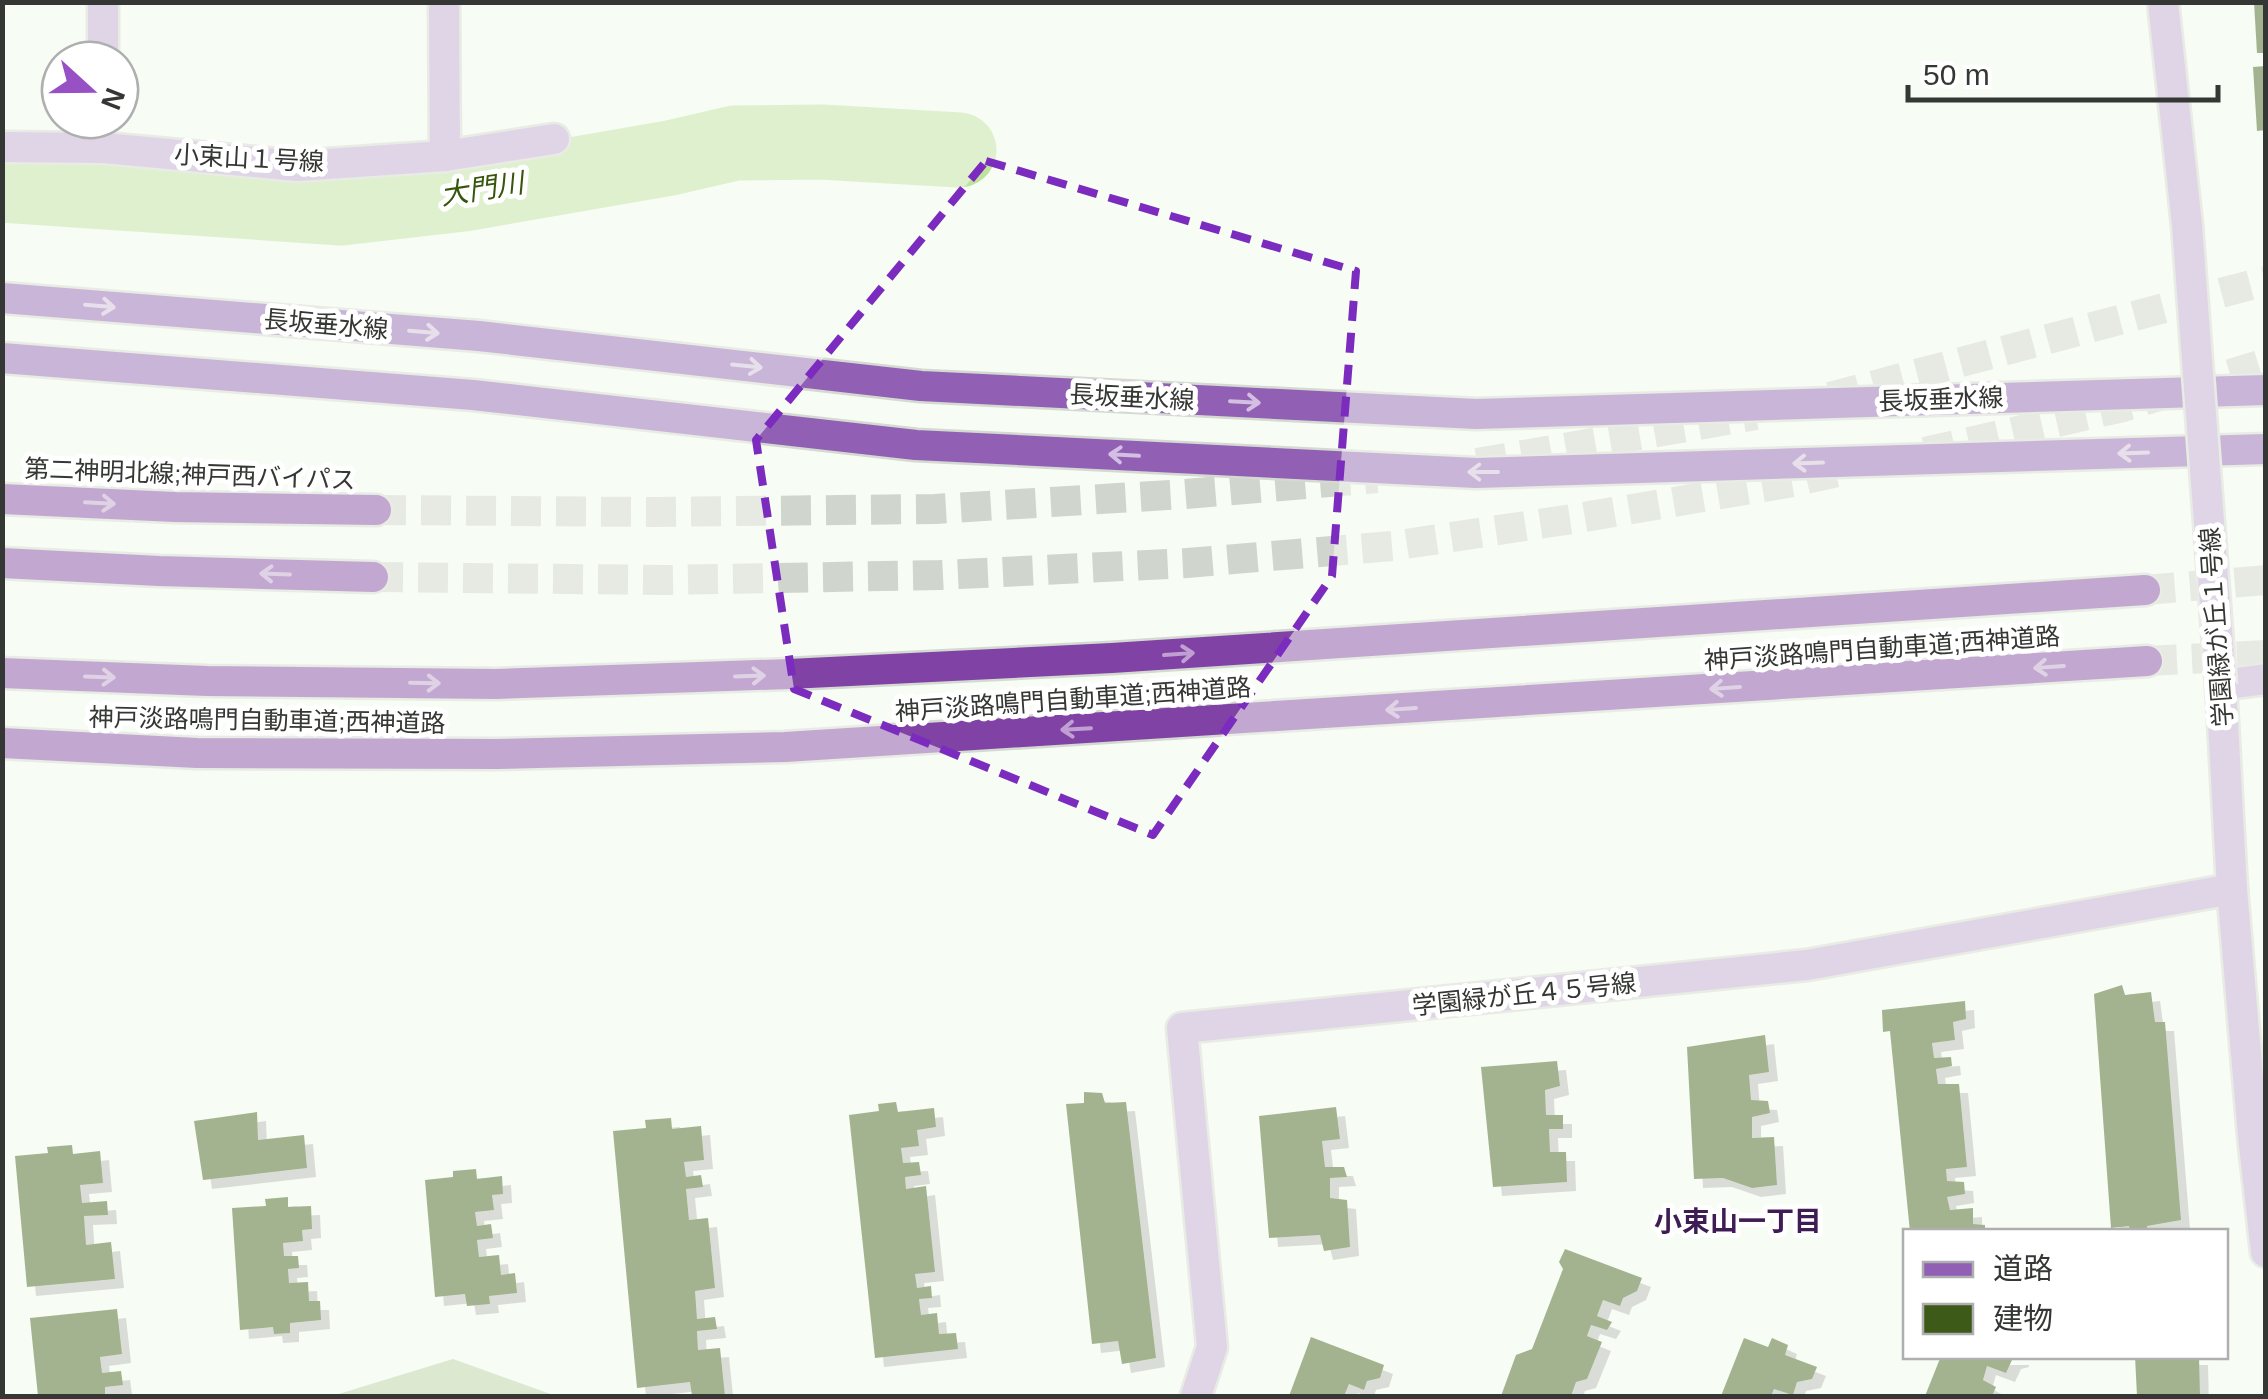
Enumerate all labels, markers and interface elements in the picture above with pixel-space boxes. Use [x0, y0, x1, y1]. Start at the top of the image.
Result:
north arrow [40, 40, 140, 140]
scale bar [1908, 40, 2218, 102]
text: 50 m [1923, 58, 1990, 91]
text: N [95, 84, 131, 114]
street label: 小束山１号線 [173, 140, 325, 176]
water label: 大門川 [438, 167, 529, 211]
one-way arrow [83, 297, 115, 316]
street label: 長坂垂水線 [263, 305, 389, 343]
one-way arrow [407, 322, 439, 341]
one-way arrow [730, 357, 762, 376]
street label: 長坂垂水線 [1069, 380, 1195, 414]
street label: 長坂垂水線 [1878, 383, 2004, 415]
one-way arrow [1229, 393, 1261, 412]
one-way arrow [2118, 443, 2150, 462]
one-way arrow [1108, 445, 1140, 464]
one-way arrow [1793, 453, 1825, 472]
street label: 第二神明北線;神戸西バイパス [24, 454, 356, 494]
one-way arrow [1468, 462, 1500, 482]
one-way arrow [83, 494, 115, 513]
street label: 学園緑が丘１号線 [2195, 526, 2237, 728]
one-way arrow [260, 565, 292, 584]
street label: 神戸淡路鳴門自動車道;西神道路 [1703, 622, 2061, 674]
one-way arrow [1163, 644, 1195, 663]
one-way arrow [2034, 658, 2066, 677]
one-way arrow [733, 666, 765, 685]
one-way arrow [83, 668, 115, 687]
street label: 神戸淡路鳴門自動車道;西神道路 [894, 673, 1252, 725]
one-way arrow [408, 674, 440, 693]
one-way arrow [1710, 679, 1742, 698]
one-way arrow [1385, 700, 1417, 719]
street label: 神戸淡路鳴門自動車道;西神道路 [88, 703, 446, 737]
one-way arrow [1061, 720, 1093, 739]
street label: 学園緑が丘４５号線 [1411, 968, 1637, 1020]
district label: 小束山一丁目 [1654, 1206, 1822, 1237]
legend [1903, 1229, 2228, 1359]
text: 道路 [1993, 1252, 2053, 1285]
text: 建物 [1993, 1302, 2053, 1335]

